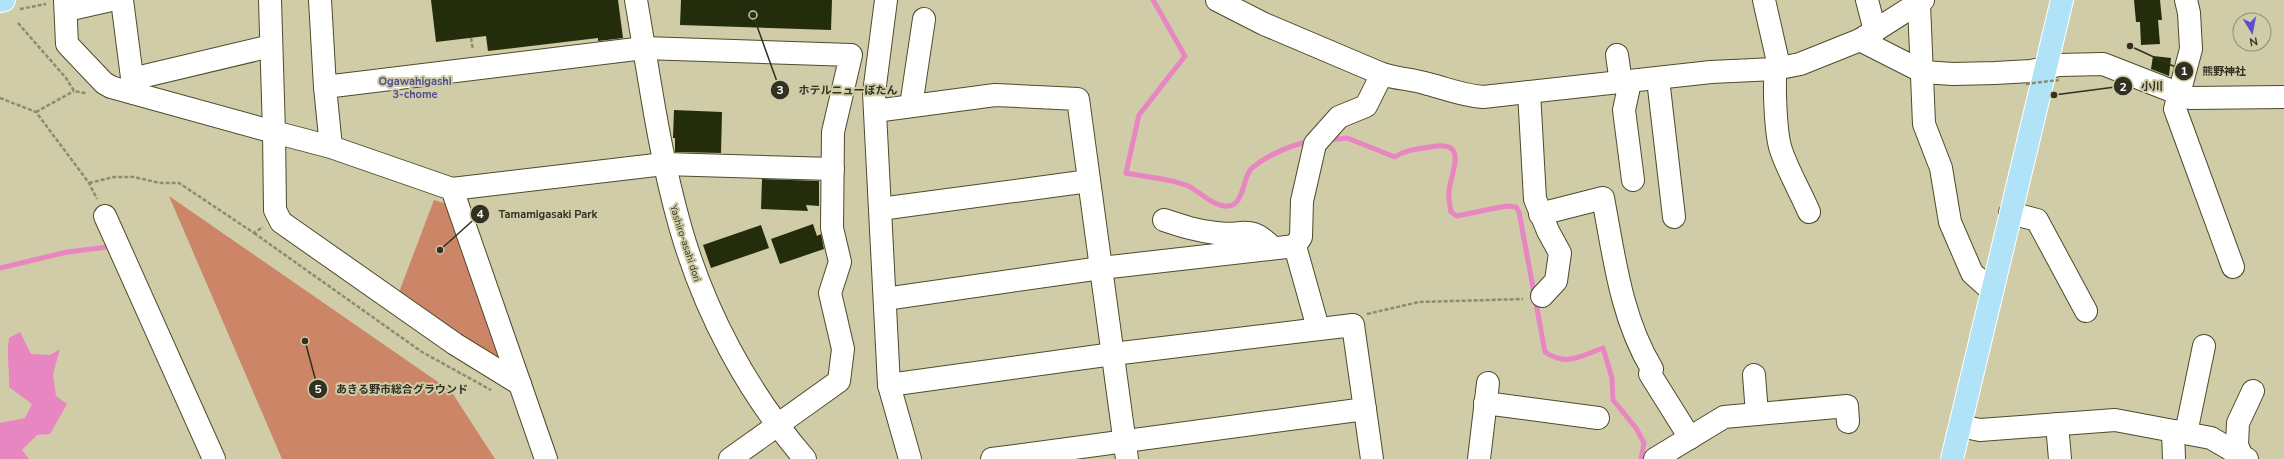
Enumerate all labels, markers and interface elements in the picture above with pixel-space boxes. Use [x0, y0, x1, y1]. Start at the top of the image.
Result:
north arrow [2232, 12, 2272, 52]
text: N [2248, 33, 2259, 49]
callout: 熊野神社 [2174, 59, 2254, 82]
text: 1 [2180, 63, 2188, 79]
text: 熊野神社 [2202, 64, 2246, 79]
district label: Ogawahigashi 3-chome [378, 74, 452, 102]
callout: 小川 [2113, 75, 2171, 98]
callout: ホテルニューぼたん [770, 78, 905, 101]
text: 2 [2119, 79, 2127, 95]
text: 小川 [2141, 79, 2163, 94]
text: 3 [776, 82, 784, 98]
text: ホテルニューぼたん [799, 83, 898, 98]
street label: Yashiro-asahi dori [666, 202, 704, 284]
callout: Tamamigasaki Park [470, 203, 605, 226]
text: 4 [476, 206, 484, 222]
text: Tamamigasaki Park [499, 207, 599, 222]
callout: あきる野市総合グラウンド [308, 378, 476, 401]
text: 5 [314, 381, 322, 397]
text: あきる野市総合グラウンド [336, 382, 468, 397]

